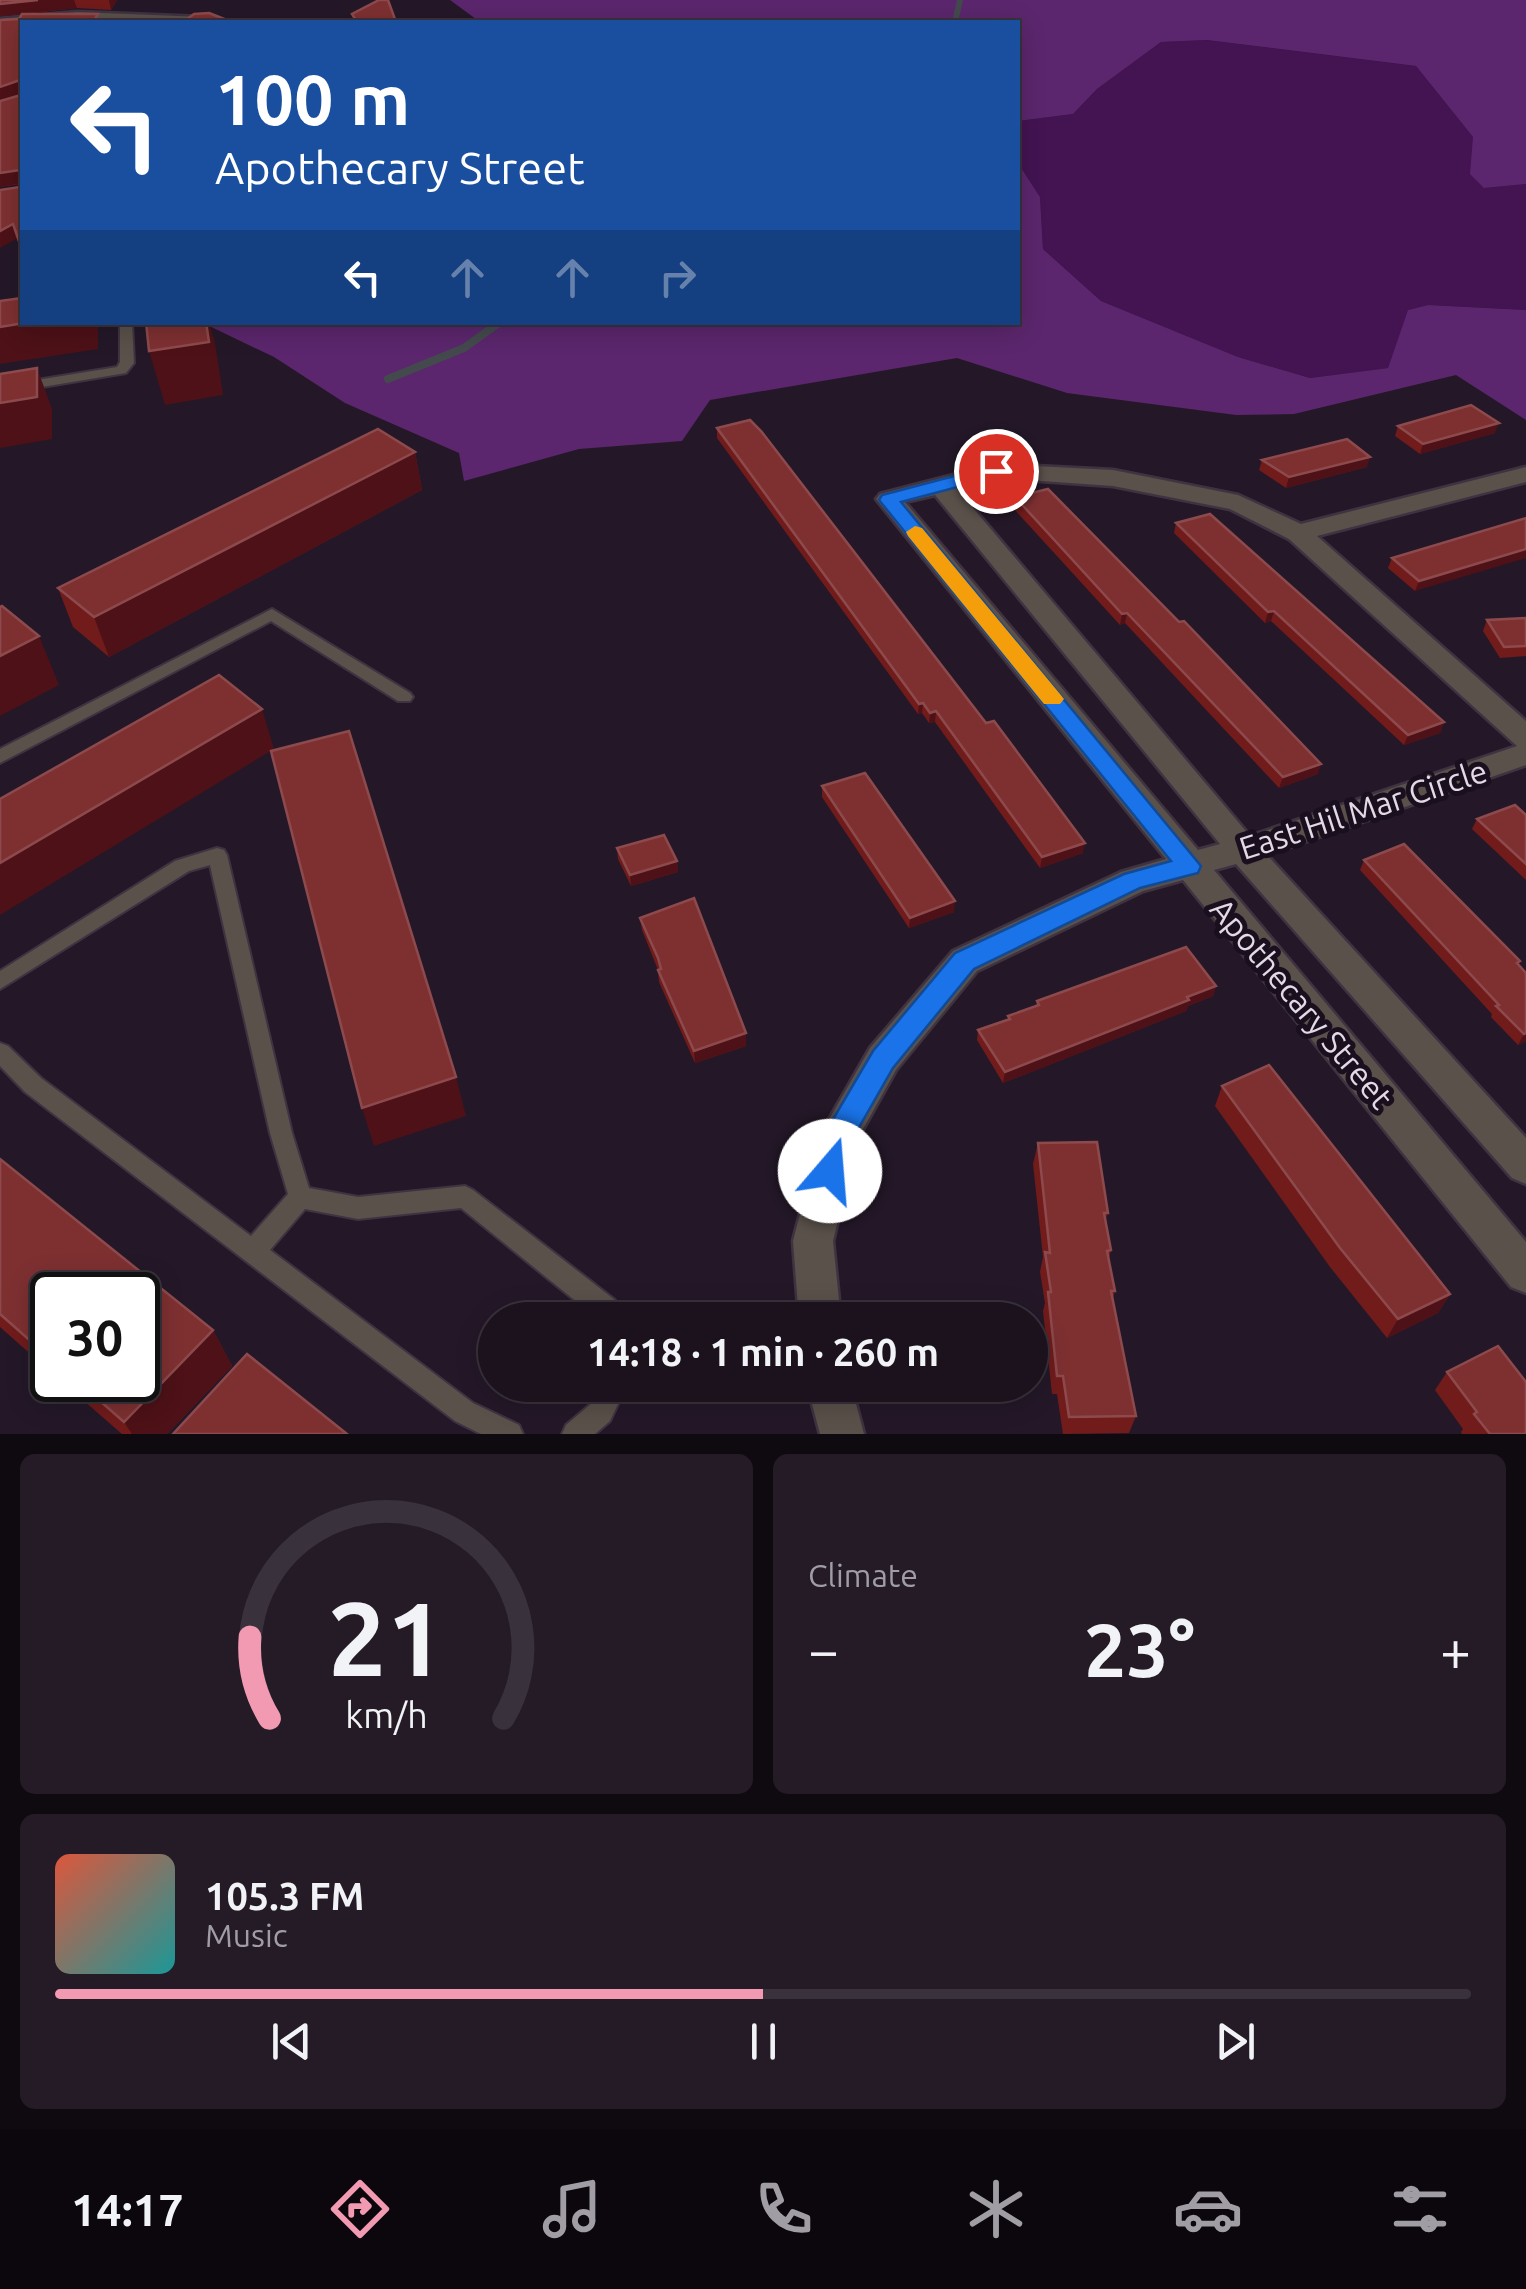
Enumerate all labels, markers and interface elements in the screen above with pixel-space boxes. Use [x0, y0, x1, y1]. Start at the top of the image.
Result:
icon: left [50, 60, 180, 190]
text: 100 m [215, 60, 410, 138]
text: Apothecary Street [215, 142, 585, 193]
icon: left [335, 250, 390, 305]
icon: ahead [440, 250, 495, 305]
icon: ahead [545, 250, 600, 305]
icon: right [650, 250, 705, 305]
pin [954, 429, 1039, 514]
icon: arrive [969, 444, 1024, 499]
street label: East Hil Mar Circle [1235, 752, 1491, 866]
street label: Apothecary Street [1204, 891, 1401, 1116]
position arrow [778, 1119, 882, 1223]
speed limit sign: 30 [30, 1272, 160, 1402]
text: 14:18 · 1 min · 260 m [587, 1331, 939, 1373]
text: Climate [808, 1557, 918, 1593]
text: 21 [328, 1579, 445, 1696]
text: 23° [1084, 1607, 1195, 1691]
text: − [808, 1619, 839, 1680]
text: + [1440, 1619, 1471, 1680]
text: km/h [345, 1695, 428, 1735]
text: 105.3 FM [205, 1875, 364, 1917]
text: Music [205, 1917, 288, 1953]
icon: previous [264, 2014, 319, 2069]
icon: pause [736, 2014, 791, 2069]
icon: next [1208, 2014, 1263, 2069]
icon: directions [325, 2174, 395, 2244]
icon: music [537, 2174, 607, 2244]
icon: phone [749, 2174, 819, 2244]
icon: climate [961, 2174, 1031, 2244]
icon: car [1173, 2174, 1243, 2244]
icon: filters [1385, 2174, 1455, 2244]
text: 14:17 [71, 2184, 184, 2235]

